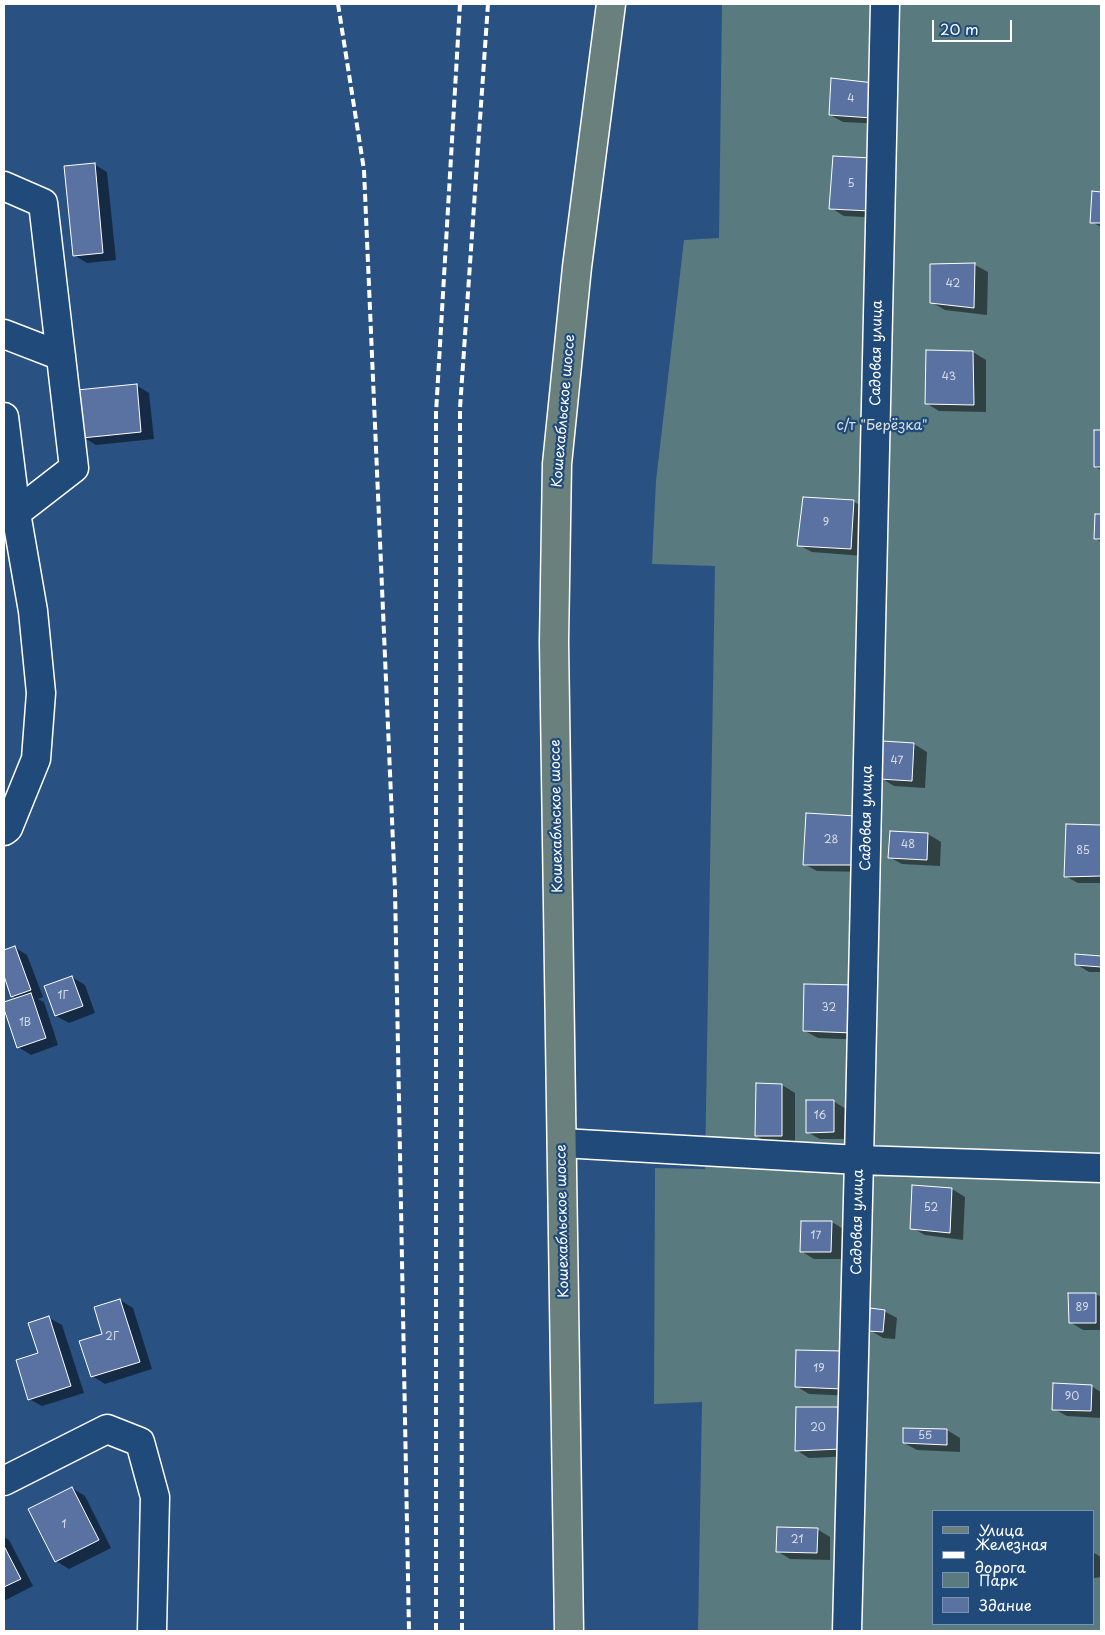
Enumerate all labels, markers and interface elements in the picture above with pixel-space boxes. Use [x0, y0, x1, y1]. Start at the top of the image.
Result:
scale bar [935, 10, 1015, 42]
text: 20 m [940, 17, 979, 40]
house number: 4 [847, 92, 855, 106]
house number: 5 [847, 177, 855, 191]
house number: 42 [946, 277, 960, 291]
street label: Садовая улица [868, 300, 886, 406]
street label: Кошехабльское шоссе [549, 334, 579, 488]
house number: 43 [942, 370, 956, 384]
park label: с/т "Берёзка" [836, 418, 928, 434]
house number: 9 [823, 516, 829, 530]
street label: Кошехабльское шоссе [547, 739, 567, 893]
house number: 47 [891, 754, 903, 768]
street label: Садовая улица [858, 765, 876, 871]
house number: 28 [824, 833, 838, 847]
house number: 48 [901, 838, 915, 852]
house number: 85 [1076, 844, 1090, 858]
house number: 1Г [58, 989, 68, 1003]
house number: 32 [822, 1001, 836, 1015]
house number: 1В [19, 1016, 31, 1030]
house number: 16 [814, 1109, 826, 1123]
street label: Кошехабльское шоссе [553, 1144, 573, 1298]
street label: Садовая улица [849, 1169, 867, 1275]
house number: 52 [924, 1201, 938, 1215]
house number: 17 [811, 1229, 821, 1243]
house number: 89 [1075, 1301, 1089, 1315]
house number: 2Г [105, 1330, 119, 1344]
house number: 19 [813, 1362, 825, 1376]
house number: 90 [1065, 1390, 1079, 1404]
house number: 20 [810, 1421, 826, 1435]
house number: 55 [918, 1429, 932, 1443]
legend [932, 1510, 1095, 1625]
house number: 1 [62, 1518, 66, 1532]
text: Улица [979, 1518, 1024, 1541]
text: Железная дорога [975, 1532, 1048, 1578]
house number: 21 [791, 1533, 803, 1547]
text: Парк [979, 1568, 1018, 1591]
text: Здание [979, 1593, 1032, 1616]

